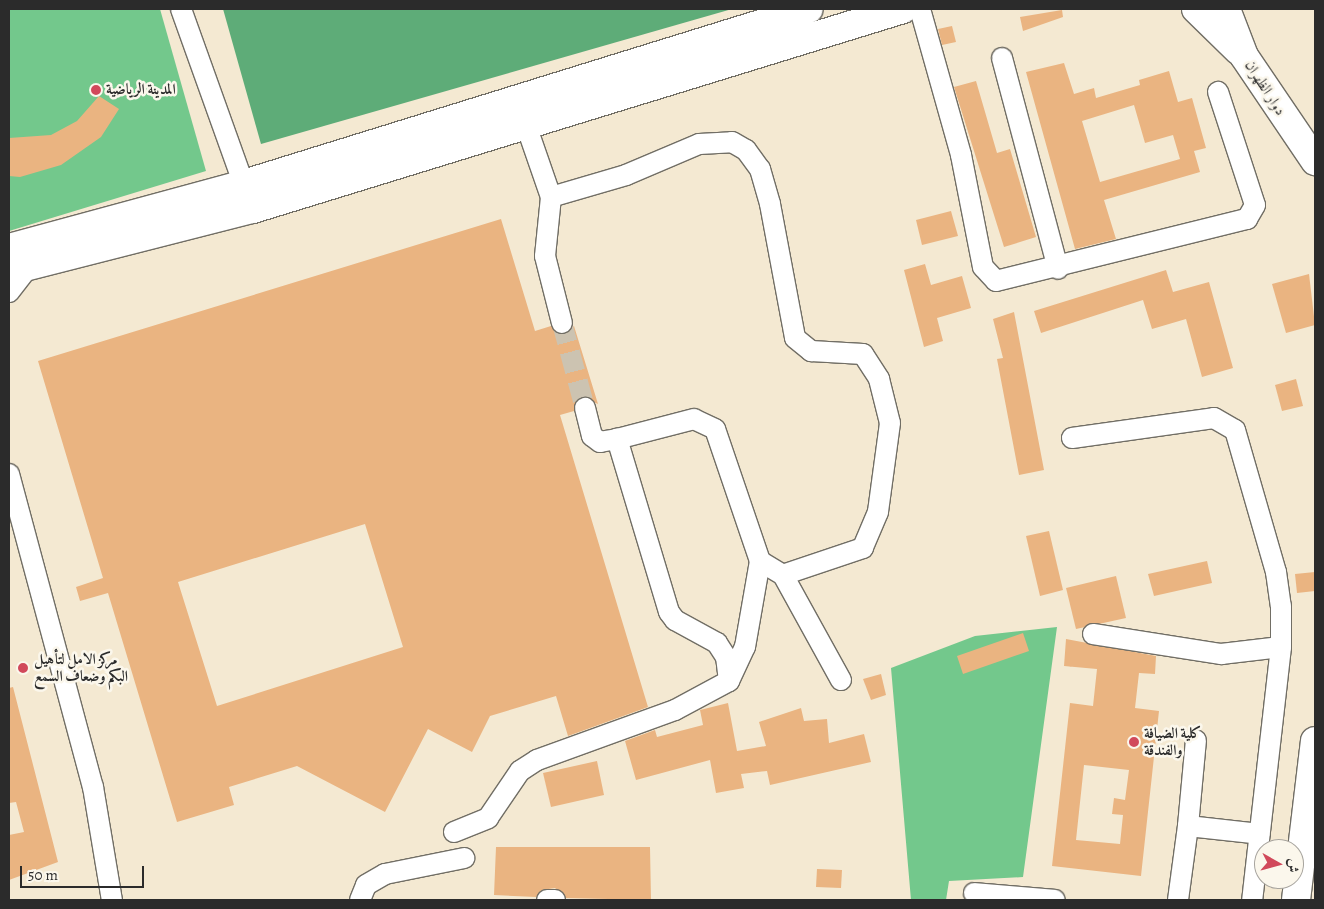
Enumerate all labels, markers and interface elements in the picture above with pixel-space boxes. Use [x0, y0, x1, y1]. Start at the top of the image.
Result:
street label: دوار الظهران [1241, 57, 1289, 119]
place label: المدينة الرياضية [106, 81, 176, 99]
marker: المدينة الرياضية [90, 84, 102, 96]
place label: مركز الامل لتأهيل البكم وضعاف السمع [34, 650, 128, 685]
marker: مركز الامل لتأهيل البكم وضعاف السمع [16, 661, 30, 675]
place label: كلية الضيافة والفندقة [1144, 724, 1202, 759]
marker: كلية الضيافة والفندقة [1128, 736, 1140, 748]
north arrow [1254, 839, 1304, 889]
scale bar [22, 856, 146, 888]
text: ش [1283, 858, 1304, 874]
text: 50 m [28, 865, 58, 885]

